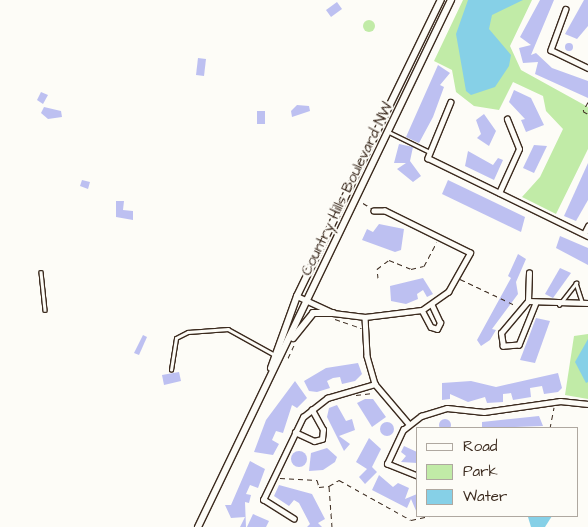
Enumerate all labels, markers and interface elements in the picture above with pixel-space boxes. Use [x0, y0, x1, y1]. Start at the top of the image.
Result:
street label: Country Hills Boulevard NW [297, 99, 397, 279]
legend [416, 427, 578, 517]
text: Road [463, 436, 497, 457]
text: Park [463, 461, 498, 482]
text: Water [463, 486, 507, 507]

